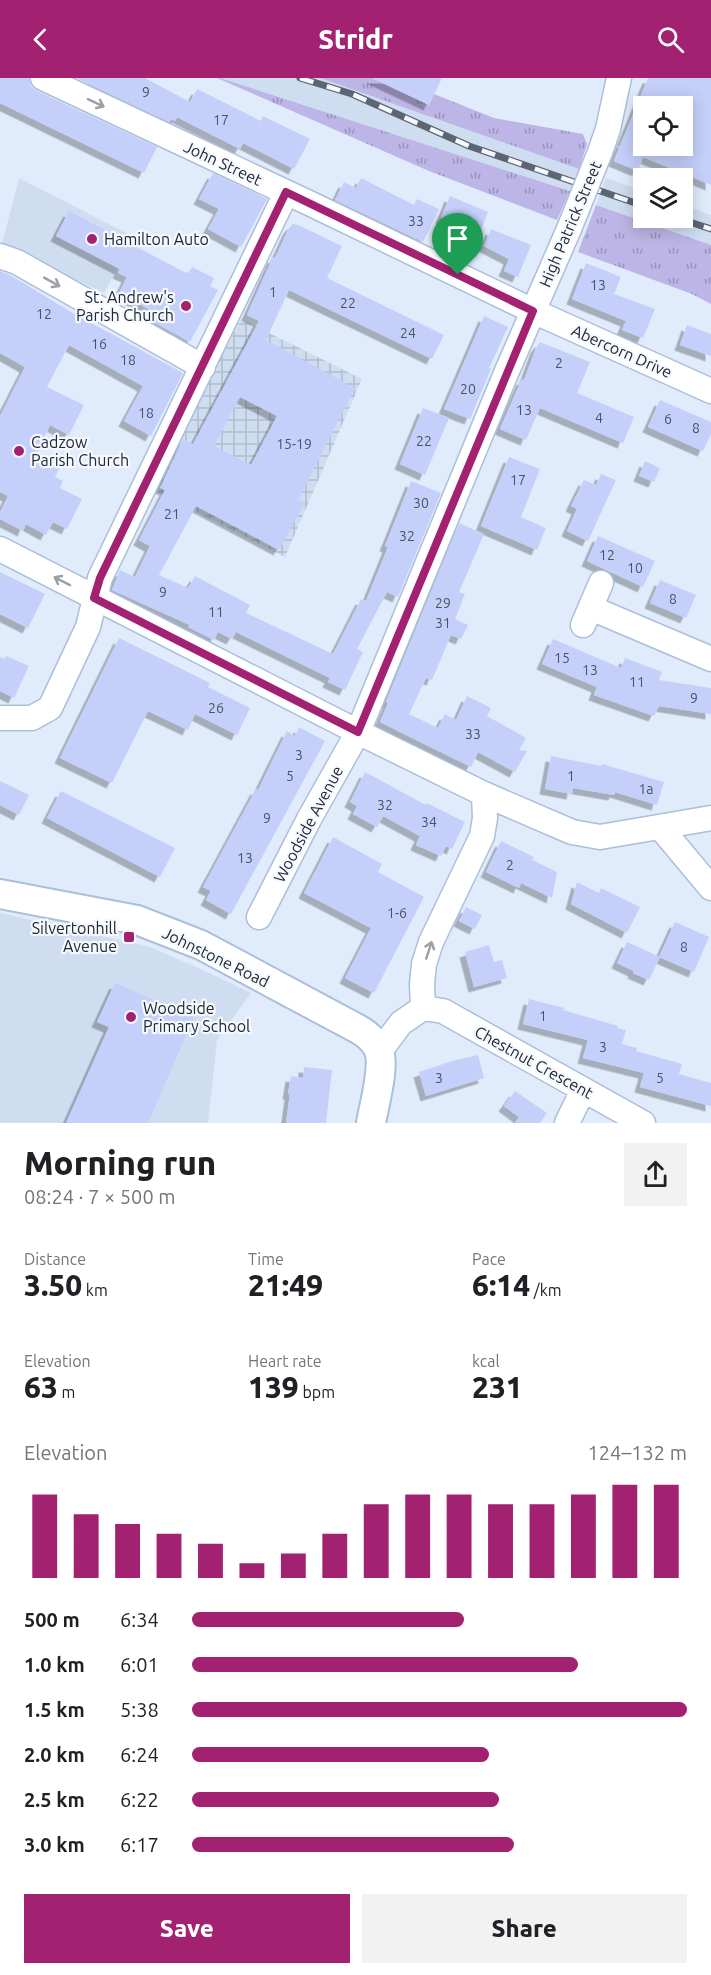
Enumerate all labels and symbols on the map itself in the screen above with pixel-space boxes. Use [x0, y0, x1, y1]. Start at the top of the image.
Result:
house number: 9 [142, 84, 150, 100]
one-way arrow [86, 97, 104, 109]
house number: 17 [213, 112, 229, 128]
street label: John Street [181, 137, 265, 189]
street label: High Patrick Street [535, 158, 605, 290]
house number: 33 [408, 213, 424, 229]
pin [432, 213, 483, 275]
place label: Hamilton Auto [104, 230, 209, 248]
marker: Hamilton Auto [85, 232, 99, 246]
one-way arrow [43, 276, 60, 288]
house number: 13 [590, 277, 606, 293]
house number: 1 [269, 284, 277, 300]
place label: St. Andrew's Parish Church [76, 288, 174, 324]
house number: 22 [340, 295, 356, 311]
marker: St. Andrew's Parish Church [179, 299, 193, 313]
house number: 12 [36, 306, 52, 322]
street label: Abercorn Drive [569, 321, 675, 381]
house number: 24 [400, 325, 416, 341]
house number: 16 [91, 336, 107, 352]
house number: 18 [120, 352, 136, 368]
house number: 2 [555, 355, 563, 371]
house number: 20 [460, 381, 476, 397]
house number: 13 [516, 402, 532, 418]
house number: 18 [138, 405, 154, 421]
house number: 4 [595, 410, 603, 426]
house number: 6 [664, 411, 672, 427]
house number: 8 [692, 420, 700, 436]
place label: Cadzow Parish Church [31, 433, 129, 469]
house number: 22 [416, 433, 432, 449]
house number: 15-19 [276, 436, 312, 452]
marker: Cadzow Parish Church [12, 444, 26, 458]
house number: 17 [510, 472, 526, 488]
house number: 30 [413, 495, 429, 511]
house number: 21 [164, 506, 180, 522]
house number: 32 [399, 528, 415, 544]
house number: 12 [599, 547, 615, 563]
house number: 10 [627, 560, 643, 576]
one-way arrow [54, 575, 72, 586]
house number: 9 [159, 584, 167, 600]
house number: 8 [669, 591, 677, 607]
house number: 29 [435, 595, 451, 611]
house number: 11 [208, 604, 224, 620]
house number: 31 [435, 615, 451, 631]
house number: 15 [554, 650, 570, 666]
house number: 13 [582, 662, 598, 678]
house number: 11 [629, 674, 645, 690]
house number: 9 [690, 690, 698, 706]
house number: 26 [208, 700, 224, 716]
house number: 33 [465, 726, 481, 742]
house number: 3 [295, 747, 303, 763]
street label: Woodside Avenue [270, 763, 346, 885]
house number: 5 [286, 768, 294, 784]
house number: 1 [567, 768, 575, 784]
house number: 1a [638, 781, 654, 797]
house number: 32 [377, 797, 393, 813]
house number: 9 [263, 810, 271, 826]
house number: 34 [421, 814, 437, 830]
house number: 13 [237, 850, 253, 866]
house number: 2 [506, 857, 514, 873]
house number: 1-6 [387, 905, 407, 921]
place label: Silvertonhill Avenue [32, 919, 117, 955]
street label: Johnstone Road [160, 923, 272, 991]
marker: Silvertonhill Avenue [122, 930, 136, 944]
house number: 8 [680, 939, 688, 955]
one-way arrow [424, 941, 435, 960]
place label: Woodside Primary School [143, 999, 250, 1035]
house number: 1 [539, 1008, 547, 1024]
marker: Woodside Primary School [124, 1010, 138, 1024]
street label: Chestnut Crescent [472, 1022, 597, 1102]
house number: 3 [599, 1039, 607, 1055]
house number: 3 [435, 1070, 443, 1086]
house number: 5 [656, 1070, 664, 1086]

